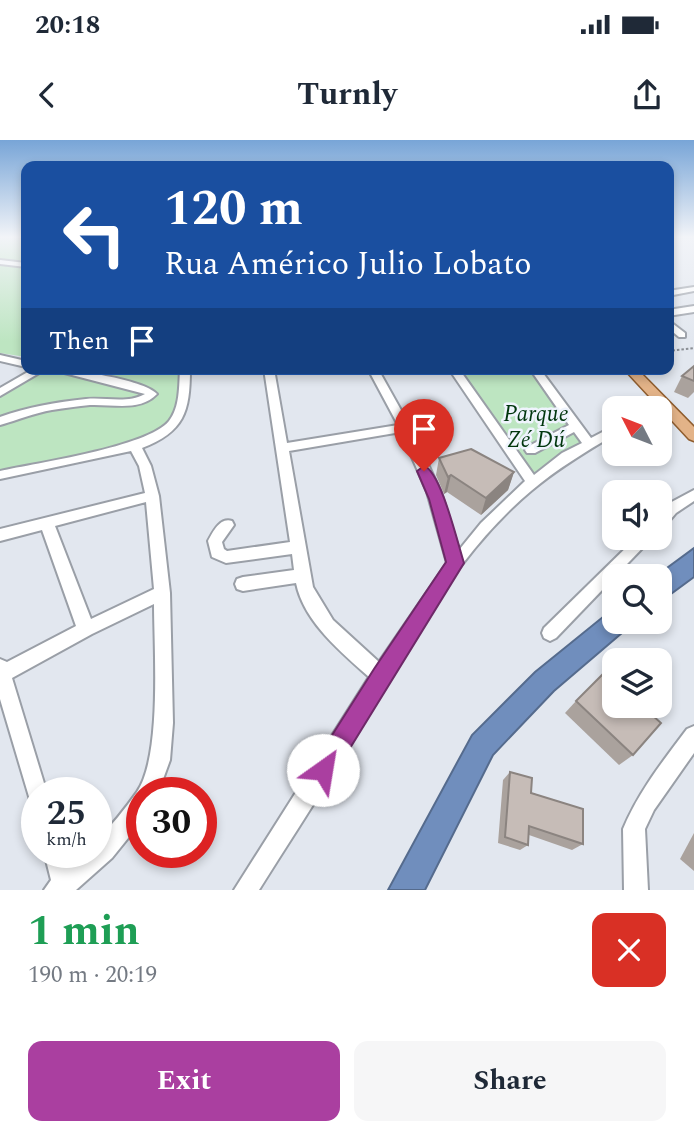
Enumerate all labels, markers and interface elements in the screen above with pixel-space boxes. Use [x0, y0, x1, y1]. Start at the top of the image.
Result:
text: 20:18 [35, 5, 100, 45]
text: Turnly [297, 70, 397, 119]
icon: back [28, 76, 66, 114]
icon: share [628, 76, 666, 114]
text: 120 m [164, 172, 303, 247]
icon: left [49, 189, 140, 280]
text: Rua Américo Julio Lobato [164, 240, 532, 289]
text: Then [49, 321, 109, 361]
icon: arrive [123, 322, 161, 360]
north arrow [602, 396, 672, 466]
map controls [602, 396, 672, 718]
park label: Parque Zé Dú [503, 397, 569, 458]
pin [394, 399, 454, 471]
icon: arrive [405, 410, 443, 448]
button: sound [602, 480, 672, 550]
button: search [602, 564, 672, 634]
button: layers [602, 648, 672, 718]
position arrow [286, 733, 360, 807]
speed limit sign: 30 [126, 777, 217, 868]
text: 25 [47, 787, 86, 840]
text: km/h [46, 826, 87, 853]
text: 1 min [28, 900, 140, 963]
button: close [592, 913, 666, 987]
text: 190 m · 20:19 [28, 958, 157, 993]
button: Exit [28, 1041, 340, 1121]
button: Share [354, 1041, 666, 1121]

